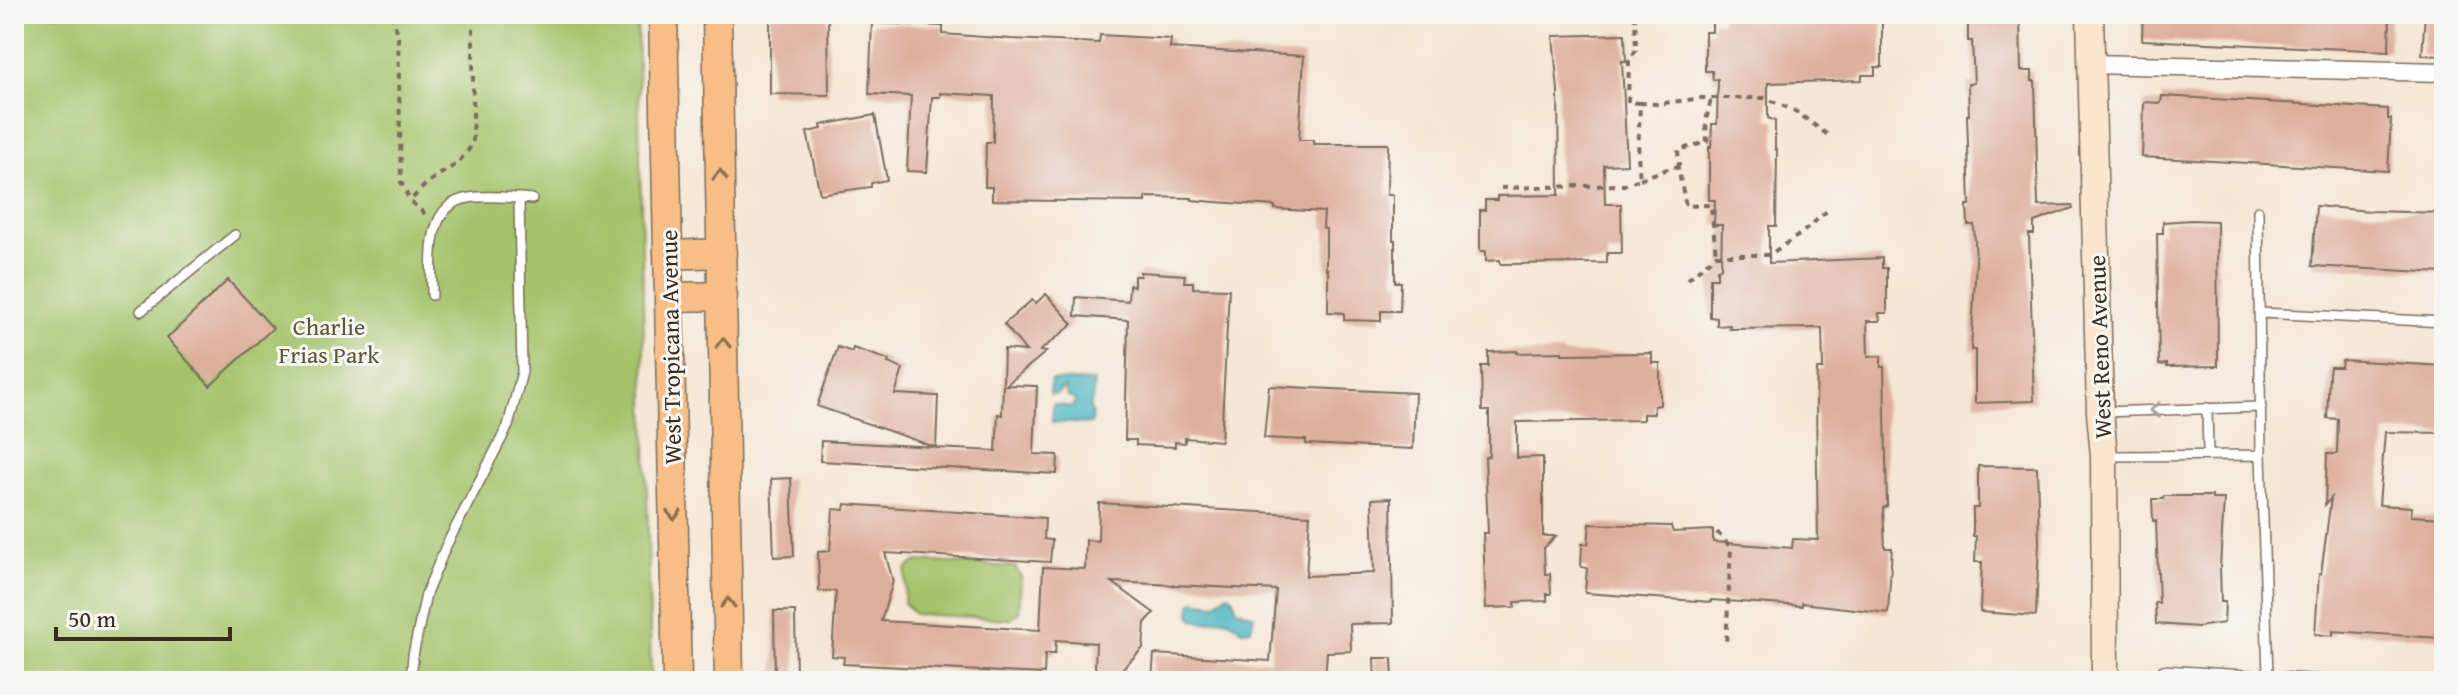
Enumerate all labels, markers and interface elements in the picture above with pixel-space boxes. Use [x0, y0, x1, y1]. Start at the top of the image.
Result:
one-way arrow [712, 168, 729, 181]
street label: West Tropicana Avenue [651, 229, 690, 465]
street label: West Reno Avenue [2079, 255, 2120, 439]
park label: Charlie Frias Park [279, 309, 380, 372]
one-way arrow [715, 336, 732, 349]
one-way arrow [2148, 401, 2161, 419]
one-way arrow [666, 509, 683, 522]
scale bar [56, 591, 230, 641]
one-way arrow [719, 596, 736, 609]
text: 50 m [68, 601, 116, 636]

